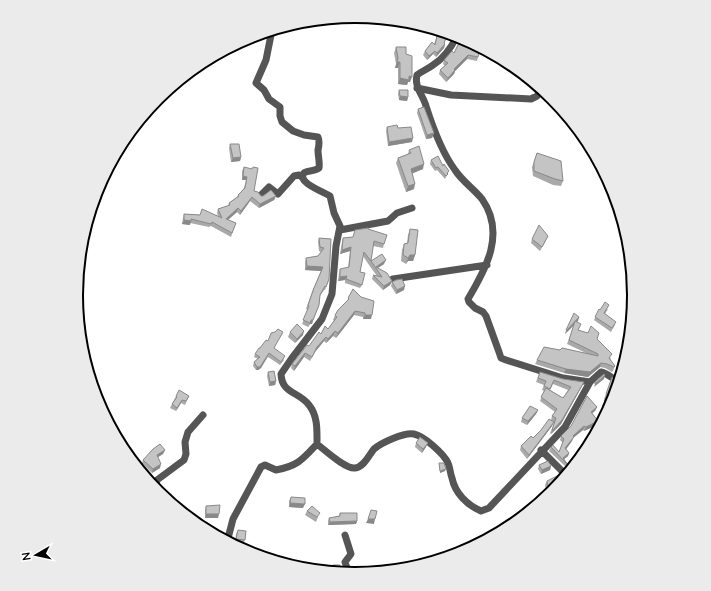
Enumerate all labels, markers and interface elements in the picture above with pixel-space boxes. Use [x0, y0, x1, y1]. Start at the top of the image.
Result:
north arrow [16, 535, 56, 575]
text: N [19, 551, 33, 562]

